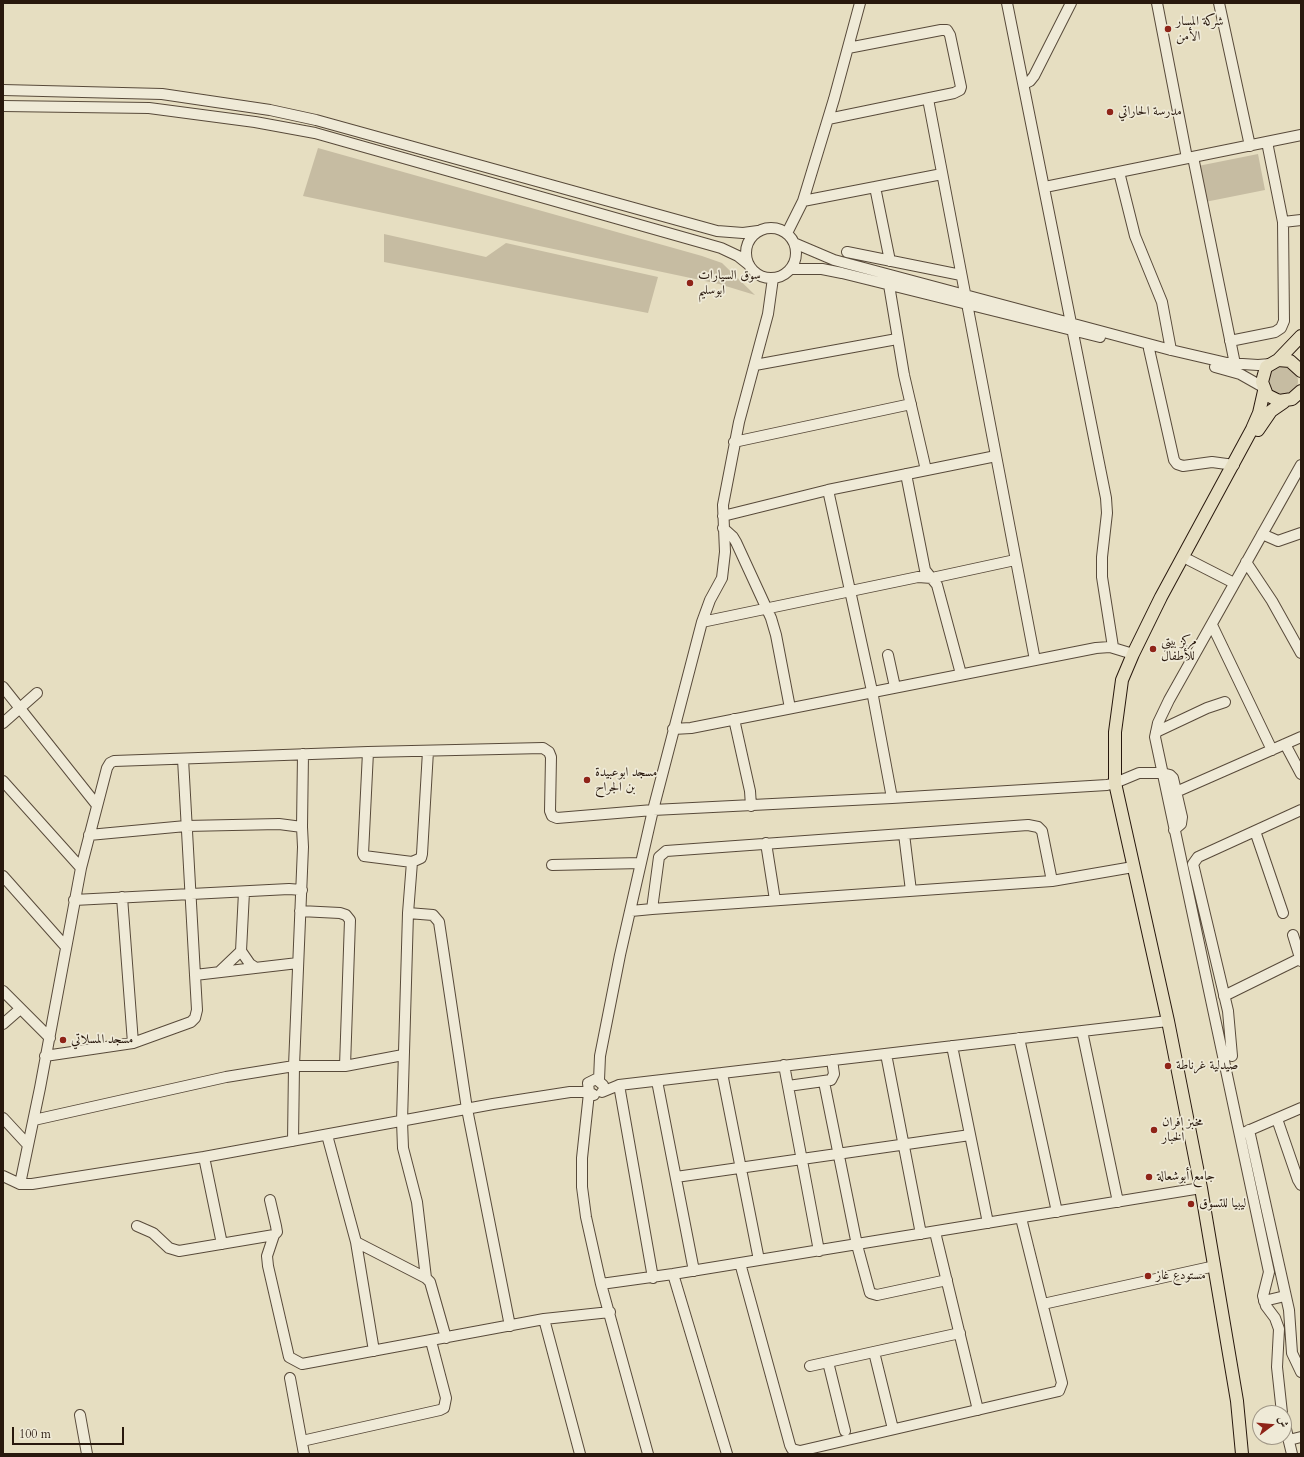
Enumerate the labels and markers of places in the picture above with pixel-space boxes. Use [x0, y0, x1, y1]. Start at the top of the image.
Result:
place label: شركة المسار الأمن [1176, 14, 1223, 45]
marker: شركة المسار الأمن [1163, 24, 1173, 34]
place label: مدرسة الحاراتي [1118, 104, 1182, 120]
marker: مدرسة الحاراتي [1105, 107, 1115, 117]
place label: سوق السيارات ابوسليم [698, 268, 761, 299]
marker: سوق السيارات ابوسليم [685, 278, 695, 288]
place label: مركز بيتي للأطفال [1161, 634, 1197, 665]
marker: مركز بيتي للأطفال [1148, 644, 1158, 654]
place label: مسجد ابوعبيدة بن الجراح [595, 765, 657, 796]
marker: مسجد ابوعبيدة بن الجراح [582, 775, 592, 785]
place label: مسجد المسلاتي [71, 1032, 133, 1048]
marker: مسجد المسلاتي [58, 1035, 68, 1045]
place label: صيدلية غرناطة [1176, 1058, 1238, 1074]
marker: صيدلية غرناطة [1163, 1061, 1173, 1071]
place label: مخبز افران الخبار [1162, 1115, 1203, 1146]
marker: مخبز افران الخبار [1149, 1125, 1159, 1135]
place label: جامع أبوشعالة [1157, 1169, 1215, 1185]
marker: جامع أبوشعالة [1144, 1172, 1154, 1182]
place label: ليبيا للتسوق [1199, 1196, 1246, 1212]
marker: ليبيا للتسوق [1186, 1199, 1196, 1209]
place label: مستودع غاز [1156, 1268, 1206, 1284]
marker: مستودع غاز [1143, 1271, 1153, 1281]

